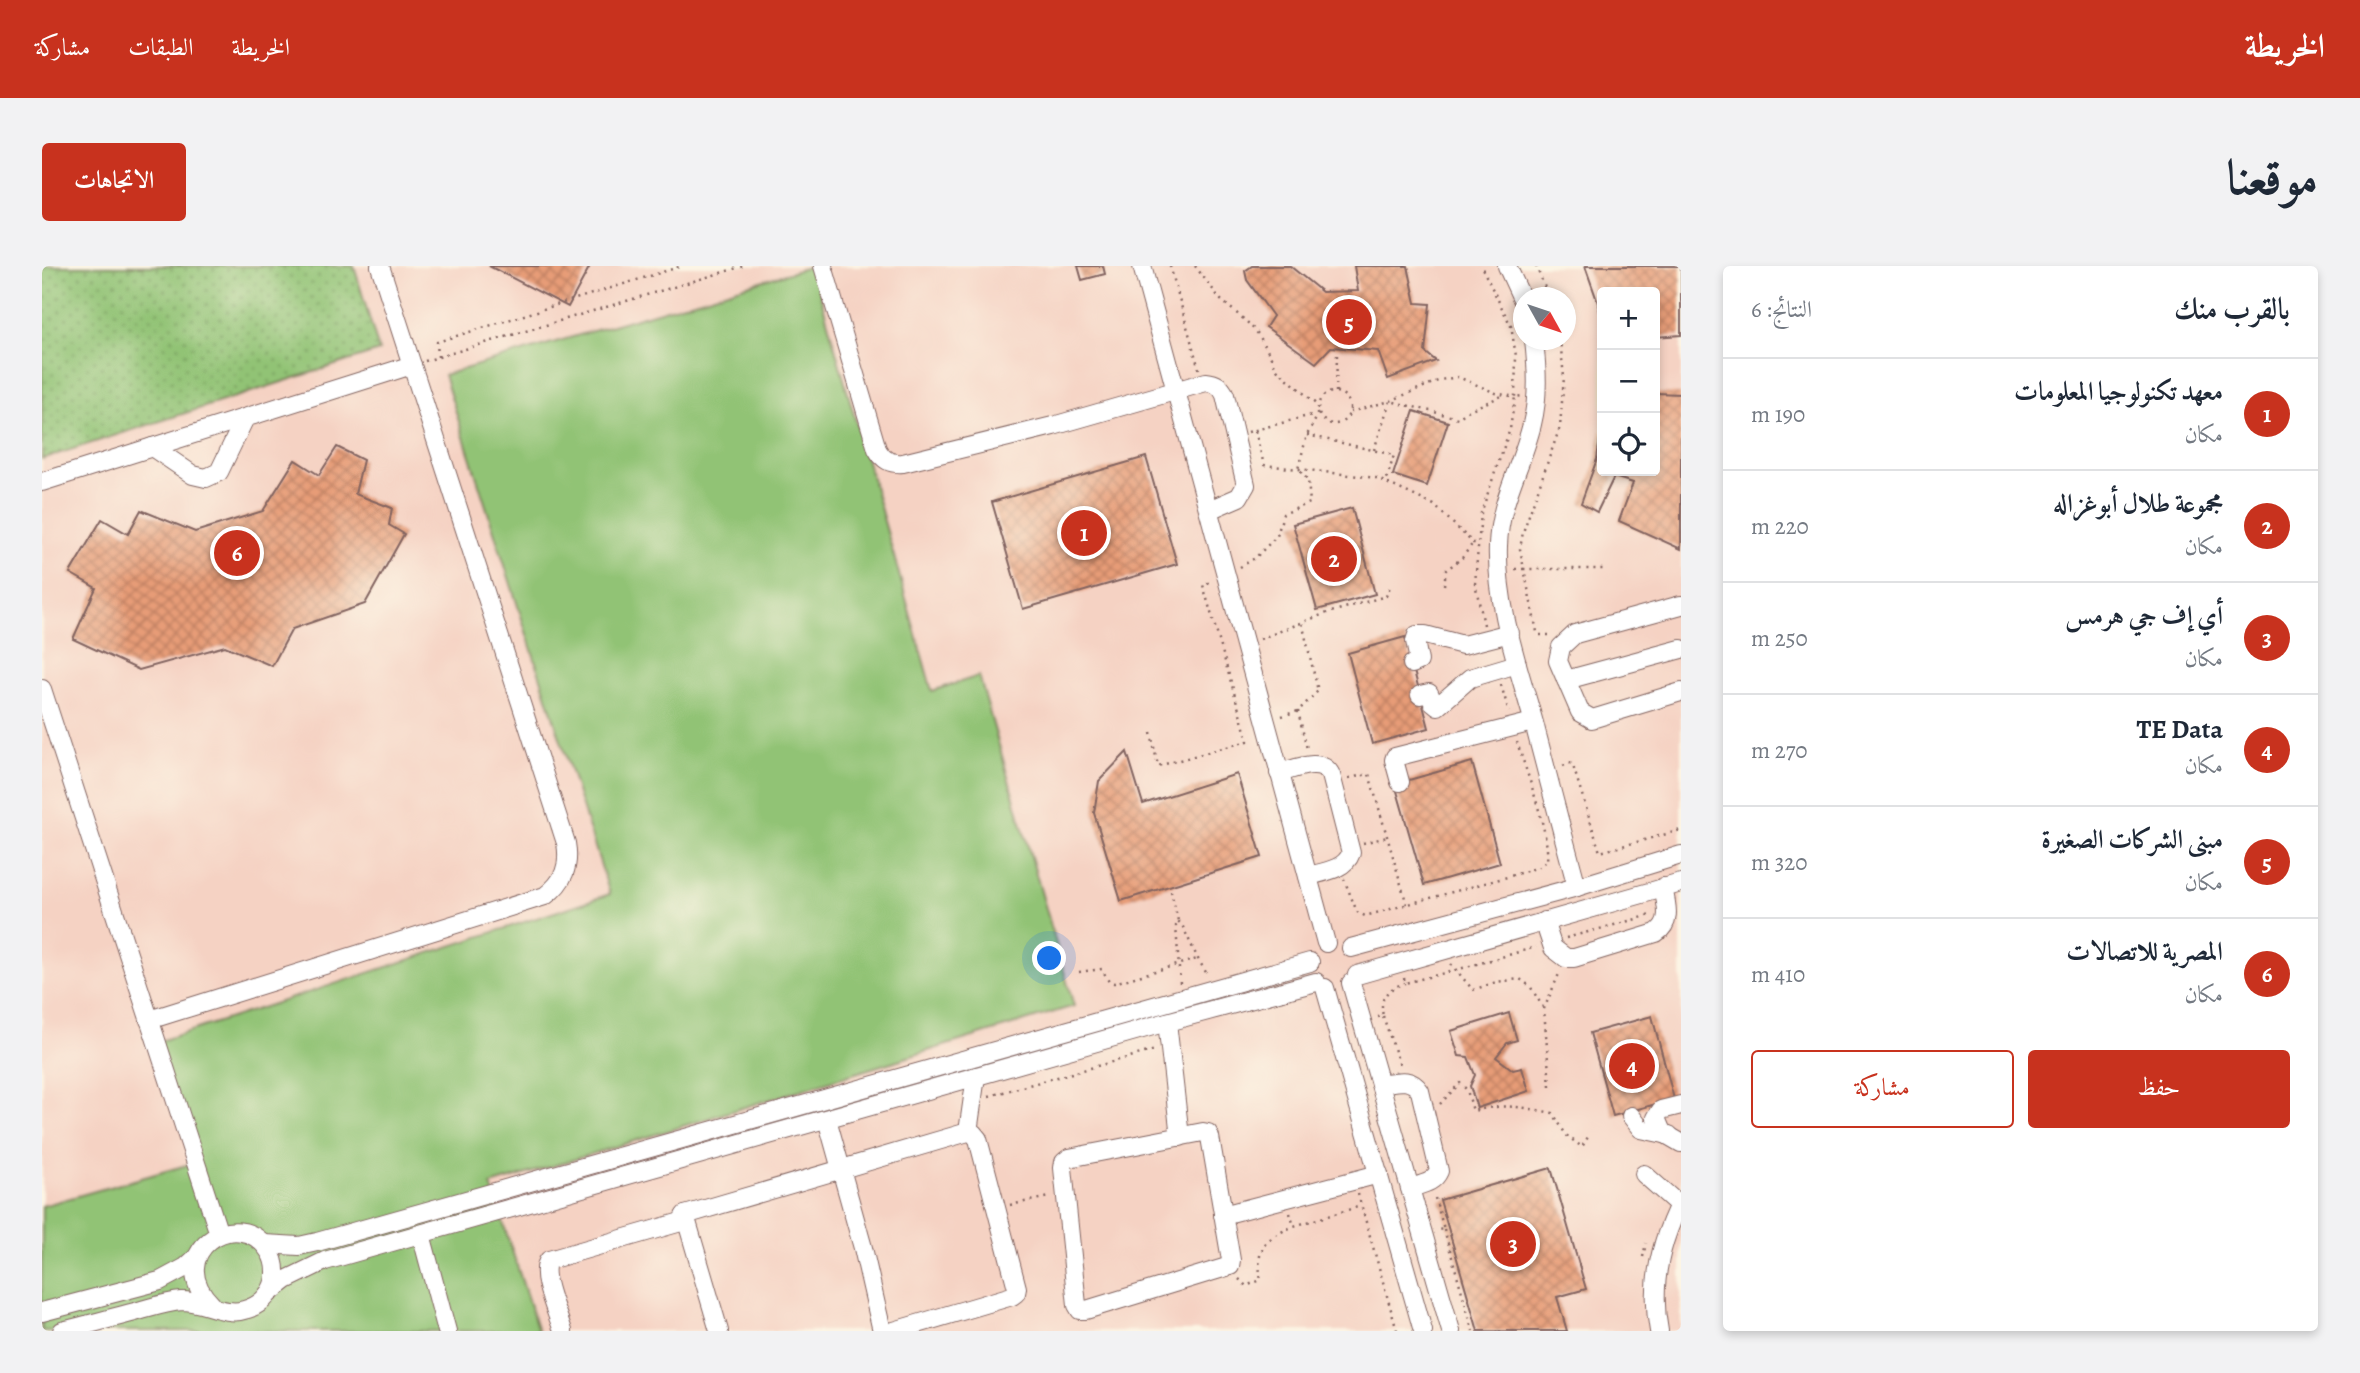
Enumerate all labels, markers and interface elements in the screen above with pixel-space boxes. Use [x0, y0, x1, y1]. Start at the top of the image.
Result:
text: الخريطة [2245, 23, 2325, 68]
text: مشاركة [35, 31, 90, 63]
text: الطبقات [128, 31, 194, 63]
text: الخريطة [232, 31, 290, 63]
button: الاتجاهات [42, 143, 186, 221]
text: موقعنا [2226, 144, 2318, 211]
north arrow [1513, 287, 1576, 350]
map controls [1597, 287, 1660, 476]
button: + [1597, 287, 1660, 350]
text: بالقرب منك [2174, 289, 2290, 329]
text: النتائج: 6 [1751, 294, 1812, 325]
pin: 5 [1326, 296, 1372, 348]
button: − [1597, 350, 1660, 413]
text: معهد تكنولوجيا المعلومات [2014, 374, 2223, 409]
text: 190 m [1751, 399, 1805, 430]
text: 1 [2263, 399, 2271, 430]
button: locate [1597, 413, 1660, 476]
text: مكان [2184, 419, 2223, 450]
text: مجموعة طلال أبوغزاله [2053, 486, 2223, 521]
pin: 1 [1061, 507, 1107, 559]
text: 220 m [1751, 511, 1809, 542]
text: 2 [2261, 511, 2273, 542]
pin: 6 [214, 527, 260, 579]
text: مكان [2184, 531, 2223, 562]
pin: 2 [1311, 533, 1357, 585]
text: أي إف جي هرمس [2065, 598, 2223, 633]
text: 250 m [1751, 623, 1808, 654]
text: 3 [2262, 623, 2272, 654]
text: مكان [2184, 643, 2223, 674]
text: TE Data [2137, 712, 2223, 747]
text: 270 m [1751, 735, 1808, 766]
text: 4 [2262, 735, 2272, 766]
text: مكان [2184, 750, 2223, 781]
text: مبنى الشركات الصغيرة [2041, 822, 2223, 857]
text: 320 m [1751, 847, 1807, 878]
text: 5 [2262, 847, 2272, 878]
text: مكان [2184, 867, 2223, 898]
text: المصرية للاتصالات [2066, 934, 2223, 969]
your location [1032, 941, 1066, 975]
text: 410 m [1751, 959, 1805, 990]
text: 6 [2262, 959, 2272, 990]
text: مكان [2184, 979, 2223, 1010]
pin: 4 [1609, 1040, 1655, 1092]
button: مشاركة [1751, 1050, 2014, 1128]
button: حفظ [2028, 1050, 2290, 1128]
pin: 3 [1490, 1218, 1536, 1270]

